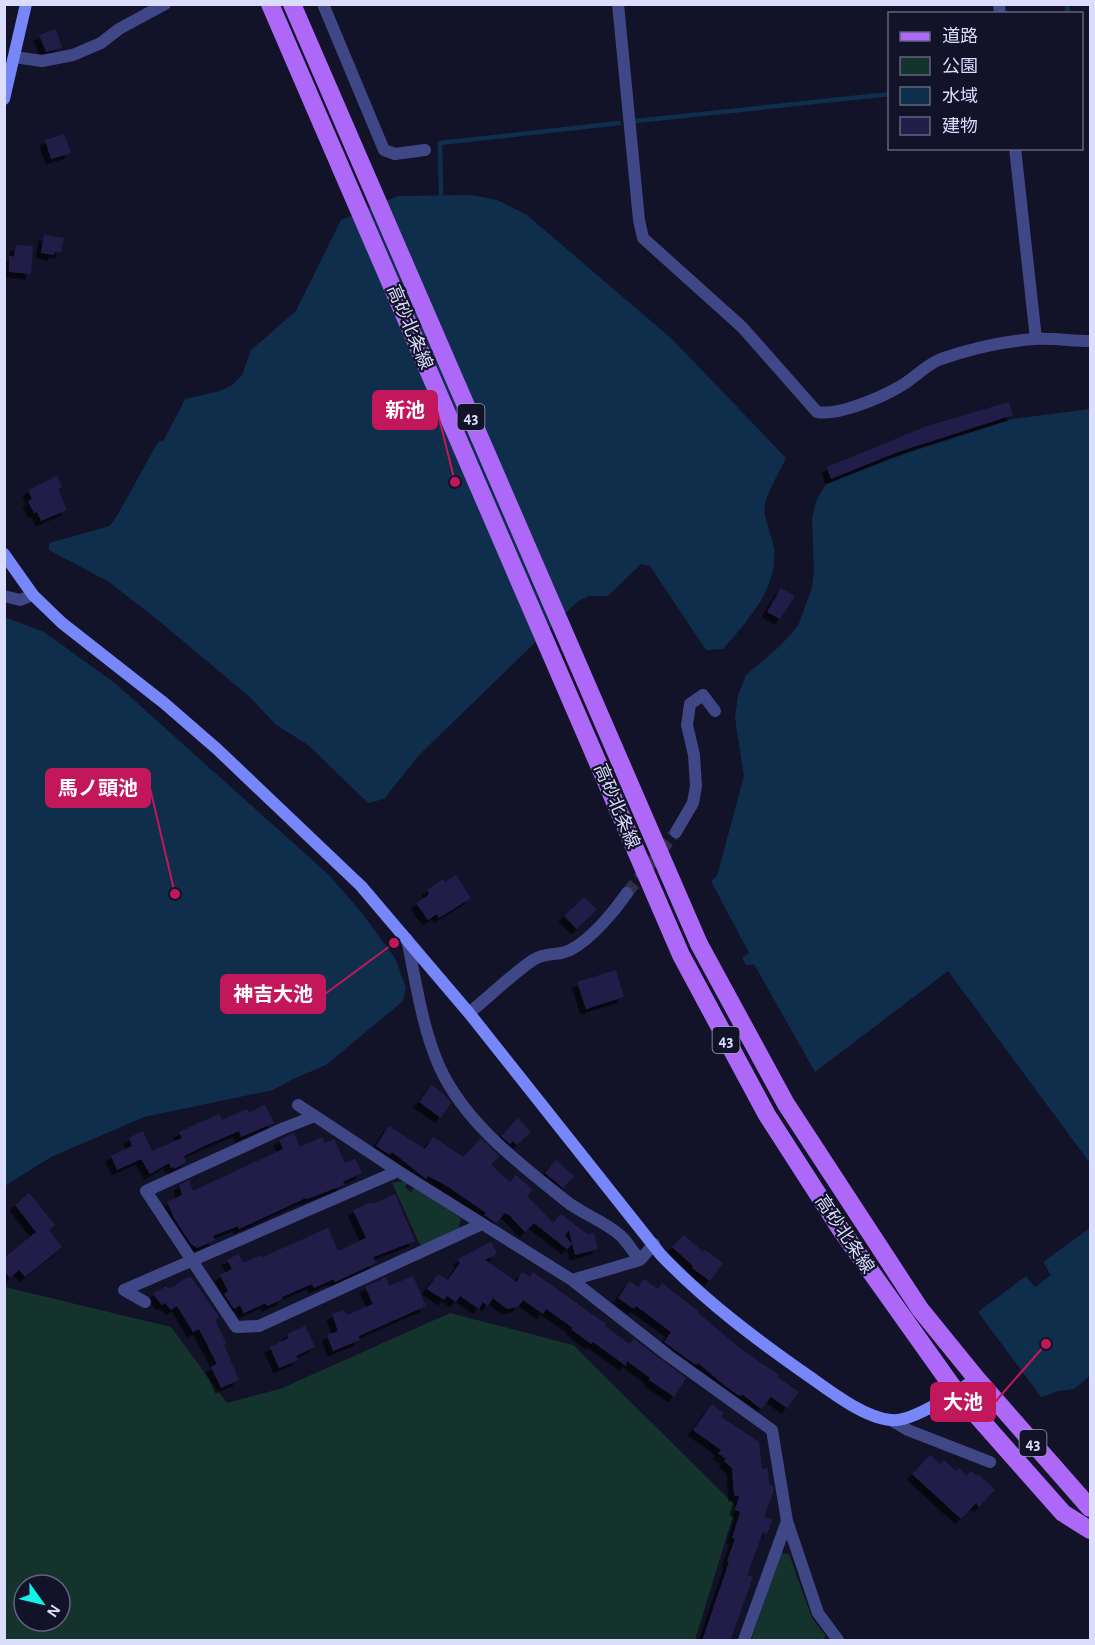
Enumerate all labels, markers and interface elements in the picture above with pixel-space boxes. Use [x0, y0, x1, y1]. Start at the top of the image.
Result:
legend [888, 12, 1083, 150]
text: 道路 [942, 26, 978, 46]
text: 公園 [942, 57, 978, 76]
text: 水域 [942, 87, 978, 106]
text: 建物 [942, 116, 978, 136]
street label: 高砂北条線 [383, 282, 437, 372]
callout: 新池 [373, 391, 437, 429]
text: 新池 [385, 400, 425, 421]
road number: 43 [458, 404, 484, 430]
street label: 高砂北条線 [590, 761, 644, 851]
callout: 馬ノ頭池 [46, 769, 150, 807]
text: 馬ノ頭池 [58, 778, 138, 799]
callout: 神吉大池 [221, 975, 325, 1013]
text: 神吉大池 [233, 983, 313, 1005]
road number: 43 [712, 1027, 740, 1053]
street label: 高砂北条線 [812, 1191, 878, 1277]
callout: 大池 [931, 1383, 995, 1421]
text: 大池 [943, 1392, 983, 1413]
road number: 43 [1020, 1430, 1046, 1456]
north arrow [12, 1573, 72, 1633]
text: N [44, 1602, 63, 1620]

